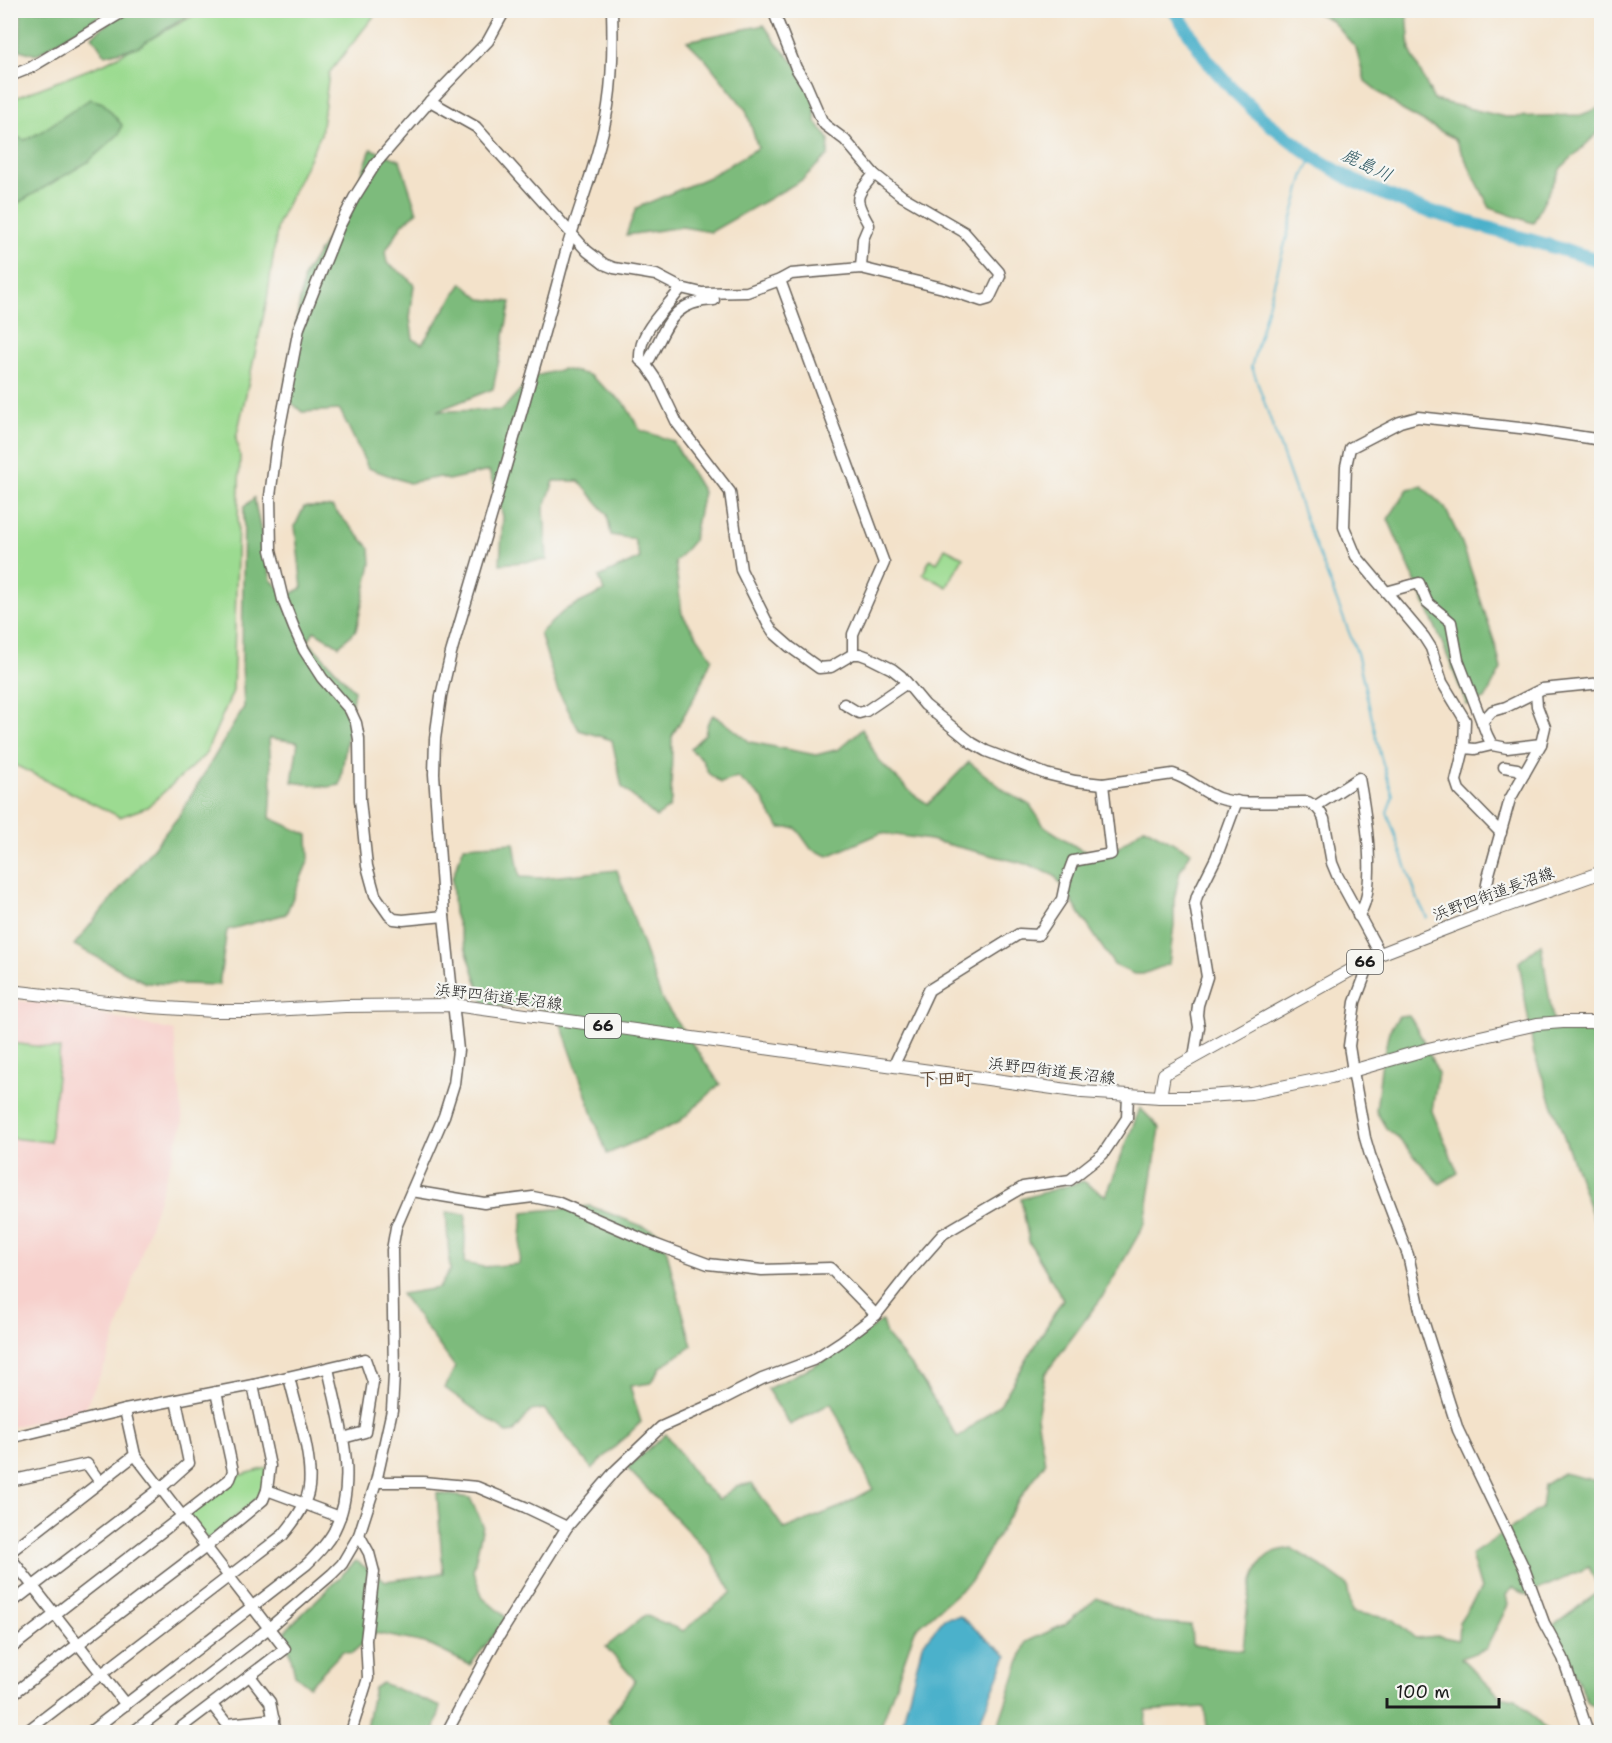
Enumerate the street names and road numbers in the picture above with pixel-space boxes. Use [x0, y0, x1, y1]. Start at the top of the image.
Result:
street label: 浜野四街道長沼線 [1429, 862, 1557, 925]
road number: 66 [1347, 950, 1383, 974]
street label: 浜野四街道長沼線 [434, 978, 564, 1015]
road number: 66 [585, 1014, 621, 1038]
street label: 浜野四街道長沼線 [987, 1052, 1117, 1089]

